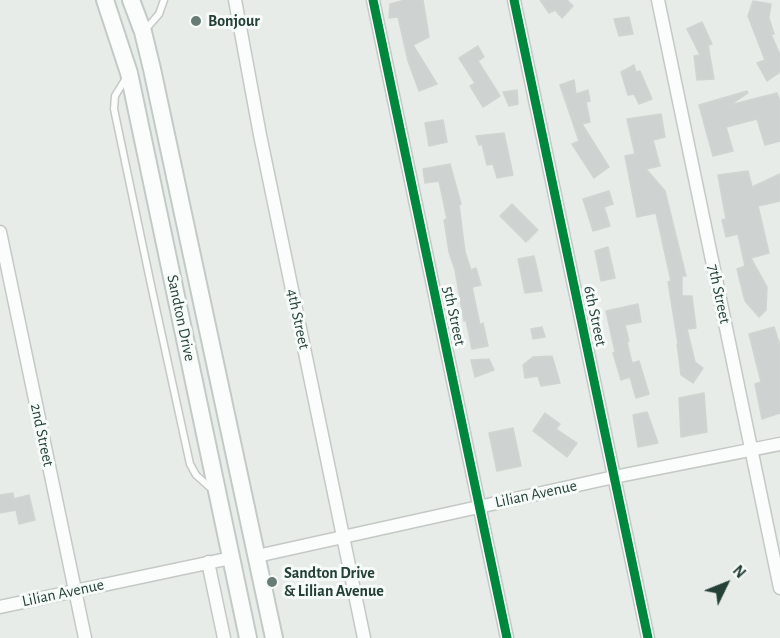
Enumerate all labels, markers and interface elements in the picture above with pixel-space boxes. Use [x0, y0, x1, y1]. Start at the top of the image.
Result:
place label: Bonjour [208, 11, 260, 31]
marker: Bonjour [189, 14, 203, 28]
street label: 7th Street [703, 262, 735, 326]
street label: Sandton Drive [162, 273, 200, 363]
street label: 5th Street [438, 284, 470, 348]
street label: 6th Street [579, 284, 611, 348]
street label: 4th Street [282, 287, 314, 351]
street label: 2nd Street [26, 402, 58, 468]
street label: Lilian Avenue [493, 476, 579, 512]
north arrow [696, 554, 756, 614]
text: N [730, 562, 749, 581]
place label: Sandton Drive & Lilian Avenue [284, 563, 384, 601]
street label: Lilian Avenue [20, 575, 106, 611]
marker: Sandton Drive & Lilian Avenue [265, 575, 279, 589]

